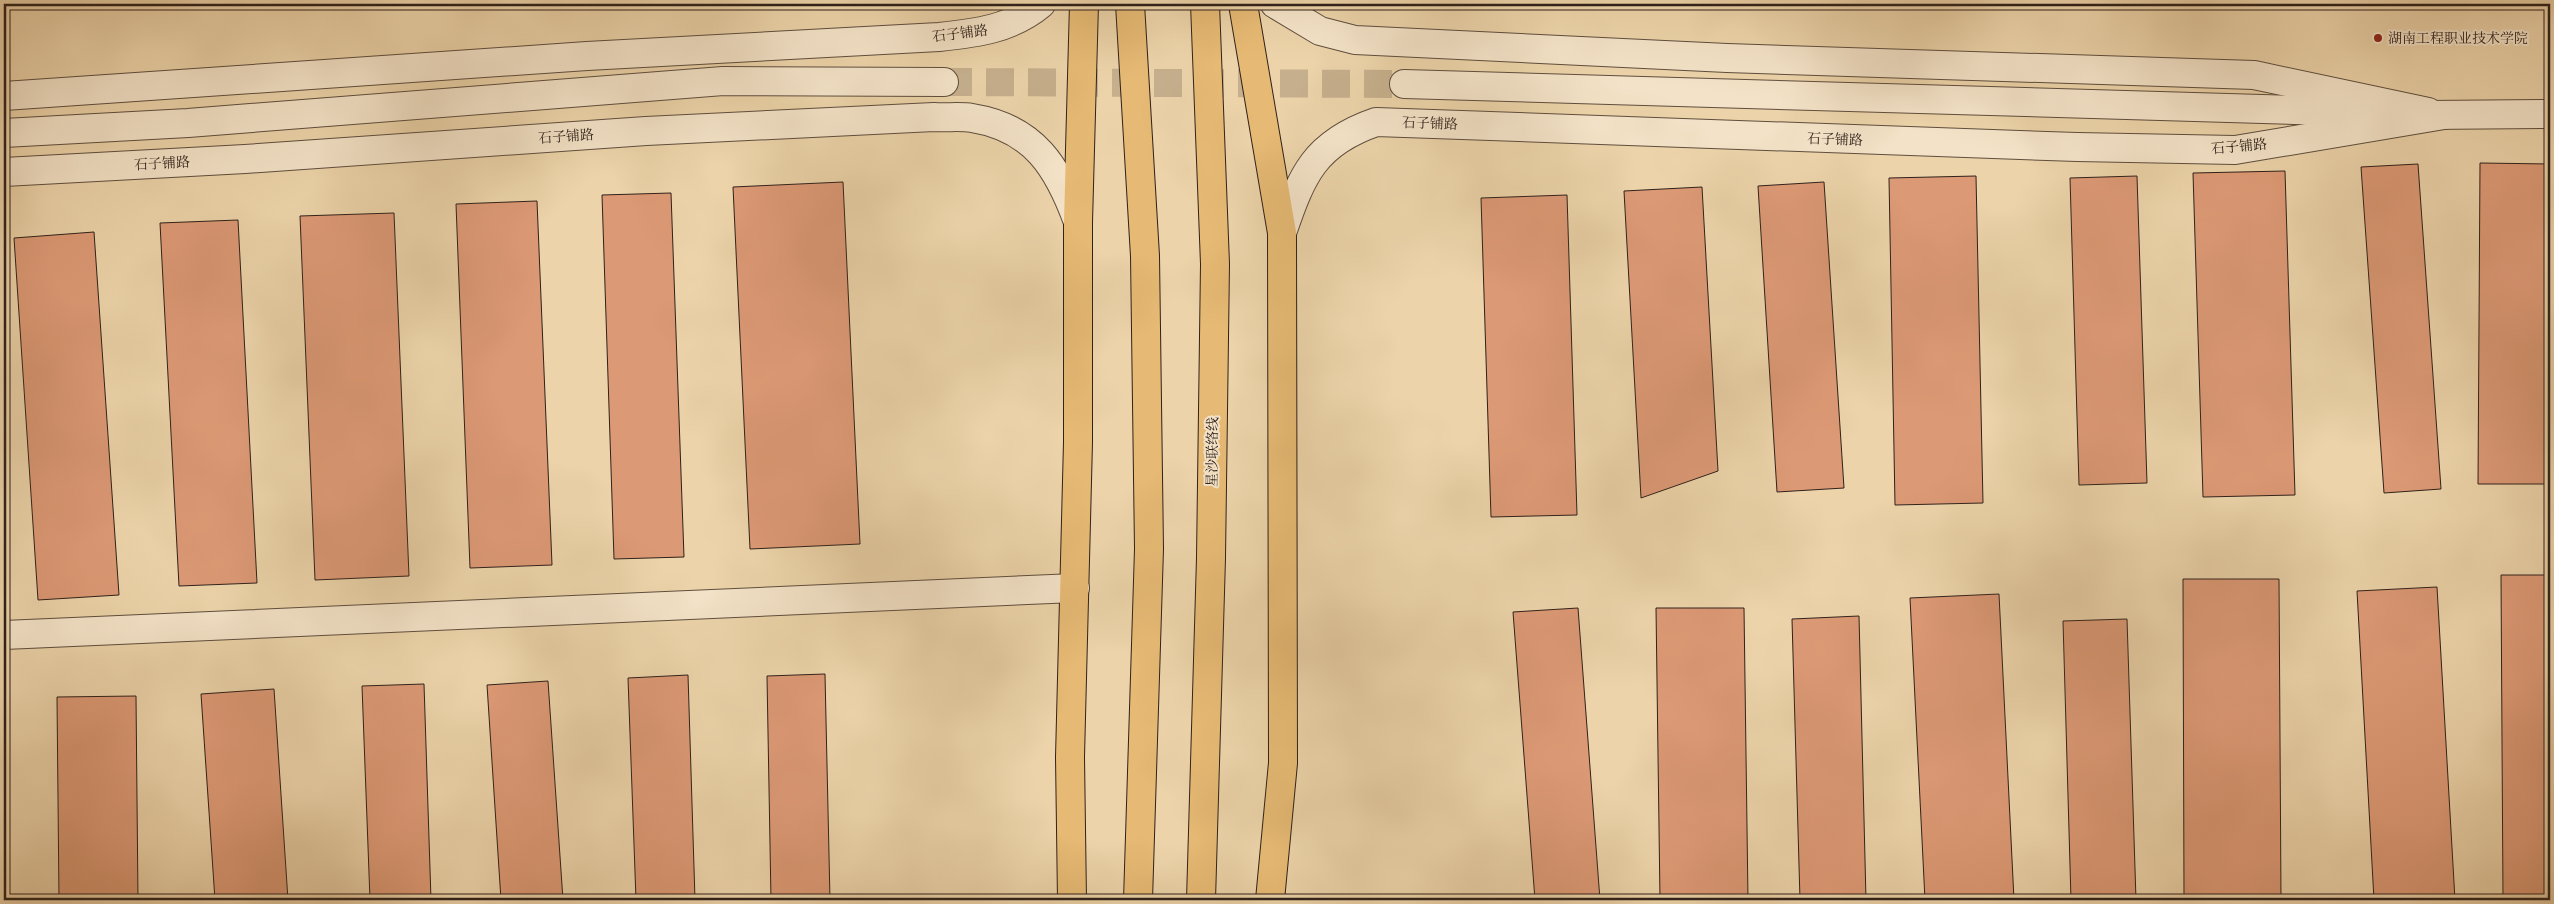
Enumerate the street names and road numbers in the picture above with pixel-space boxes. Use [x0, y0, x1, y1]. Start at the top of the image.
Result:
street label: 石子铺路 [931, 22, 989, 45]
street label: 石子铺路 [1402, 114, 1458, 133]
street label: 石子铺路 [538, 126, 595, 147]
street label: 石子铺路 [1807, 130, 1863, 149]
street label: 石子铺路 [2210, 136, 2268, 157]
street label: 石子铺路 [134, 154, 190, 173]
street label: 星沙联络线 [1203, 417, 1222, 487]

